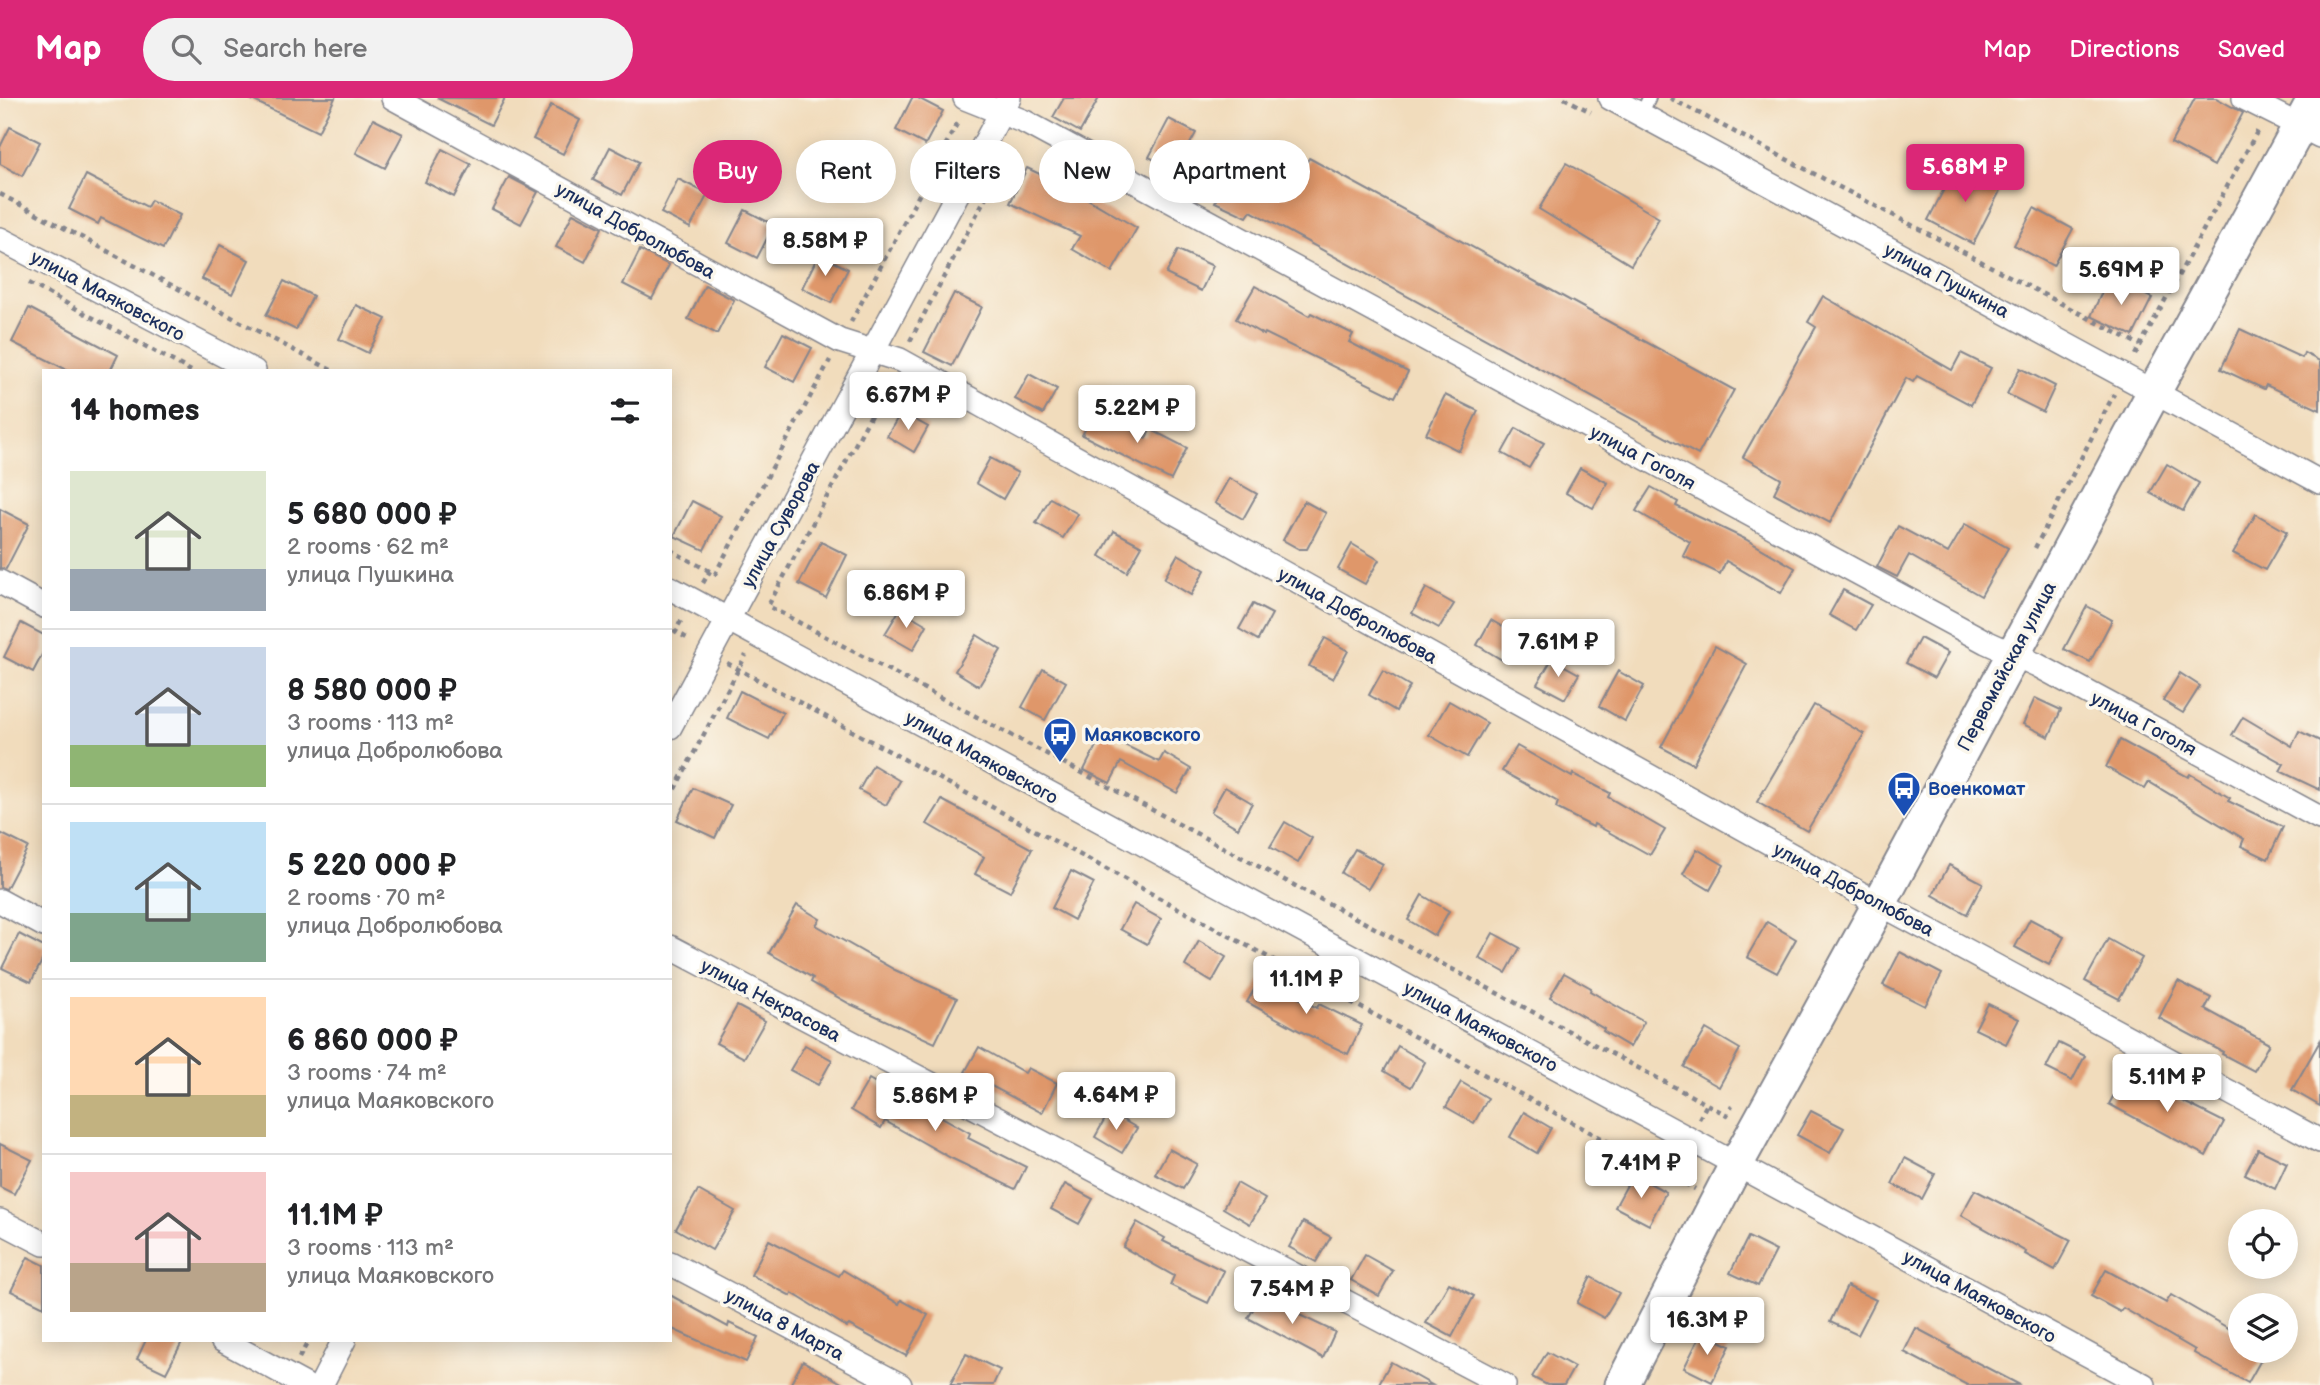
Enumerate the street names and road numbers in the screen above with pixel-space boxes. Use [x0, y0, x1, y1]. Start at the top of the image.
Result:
street label: улица Добролюбова [552, 178, 719, 285]
street label: улица Пушкина [1880, 239, 2013, 324]
street label: улица Маяковского [26, 246, 188, 347]
street label: улица Гоголя [1586, 421, 1699, 496]
street label: улица Суворова [737, 457, 826, 592]
street label: улица Добролюбова [1274, 563, 1441, 670]
street label: Первомайская улица [1953, 578, 2062, 755]
street label: улица Гоголя [2087, 687, 2200, 762]
street label: улица Маяковского [901, 707, 1062, 810]
street label: улица Добролюбова [1769, 838, 1937, 942]
street label: улица Некрасова [697, 955, 844, 1048]
street label: улица Маяковского [1399, 977, 1561, 1078]
street label: улица Маяковского [1899, 1246, 2060, 1349]
street label: улица 8 Марта [721, 1284, 848, 1366]

